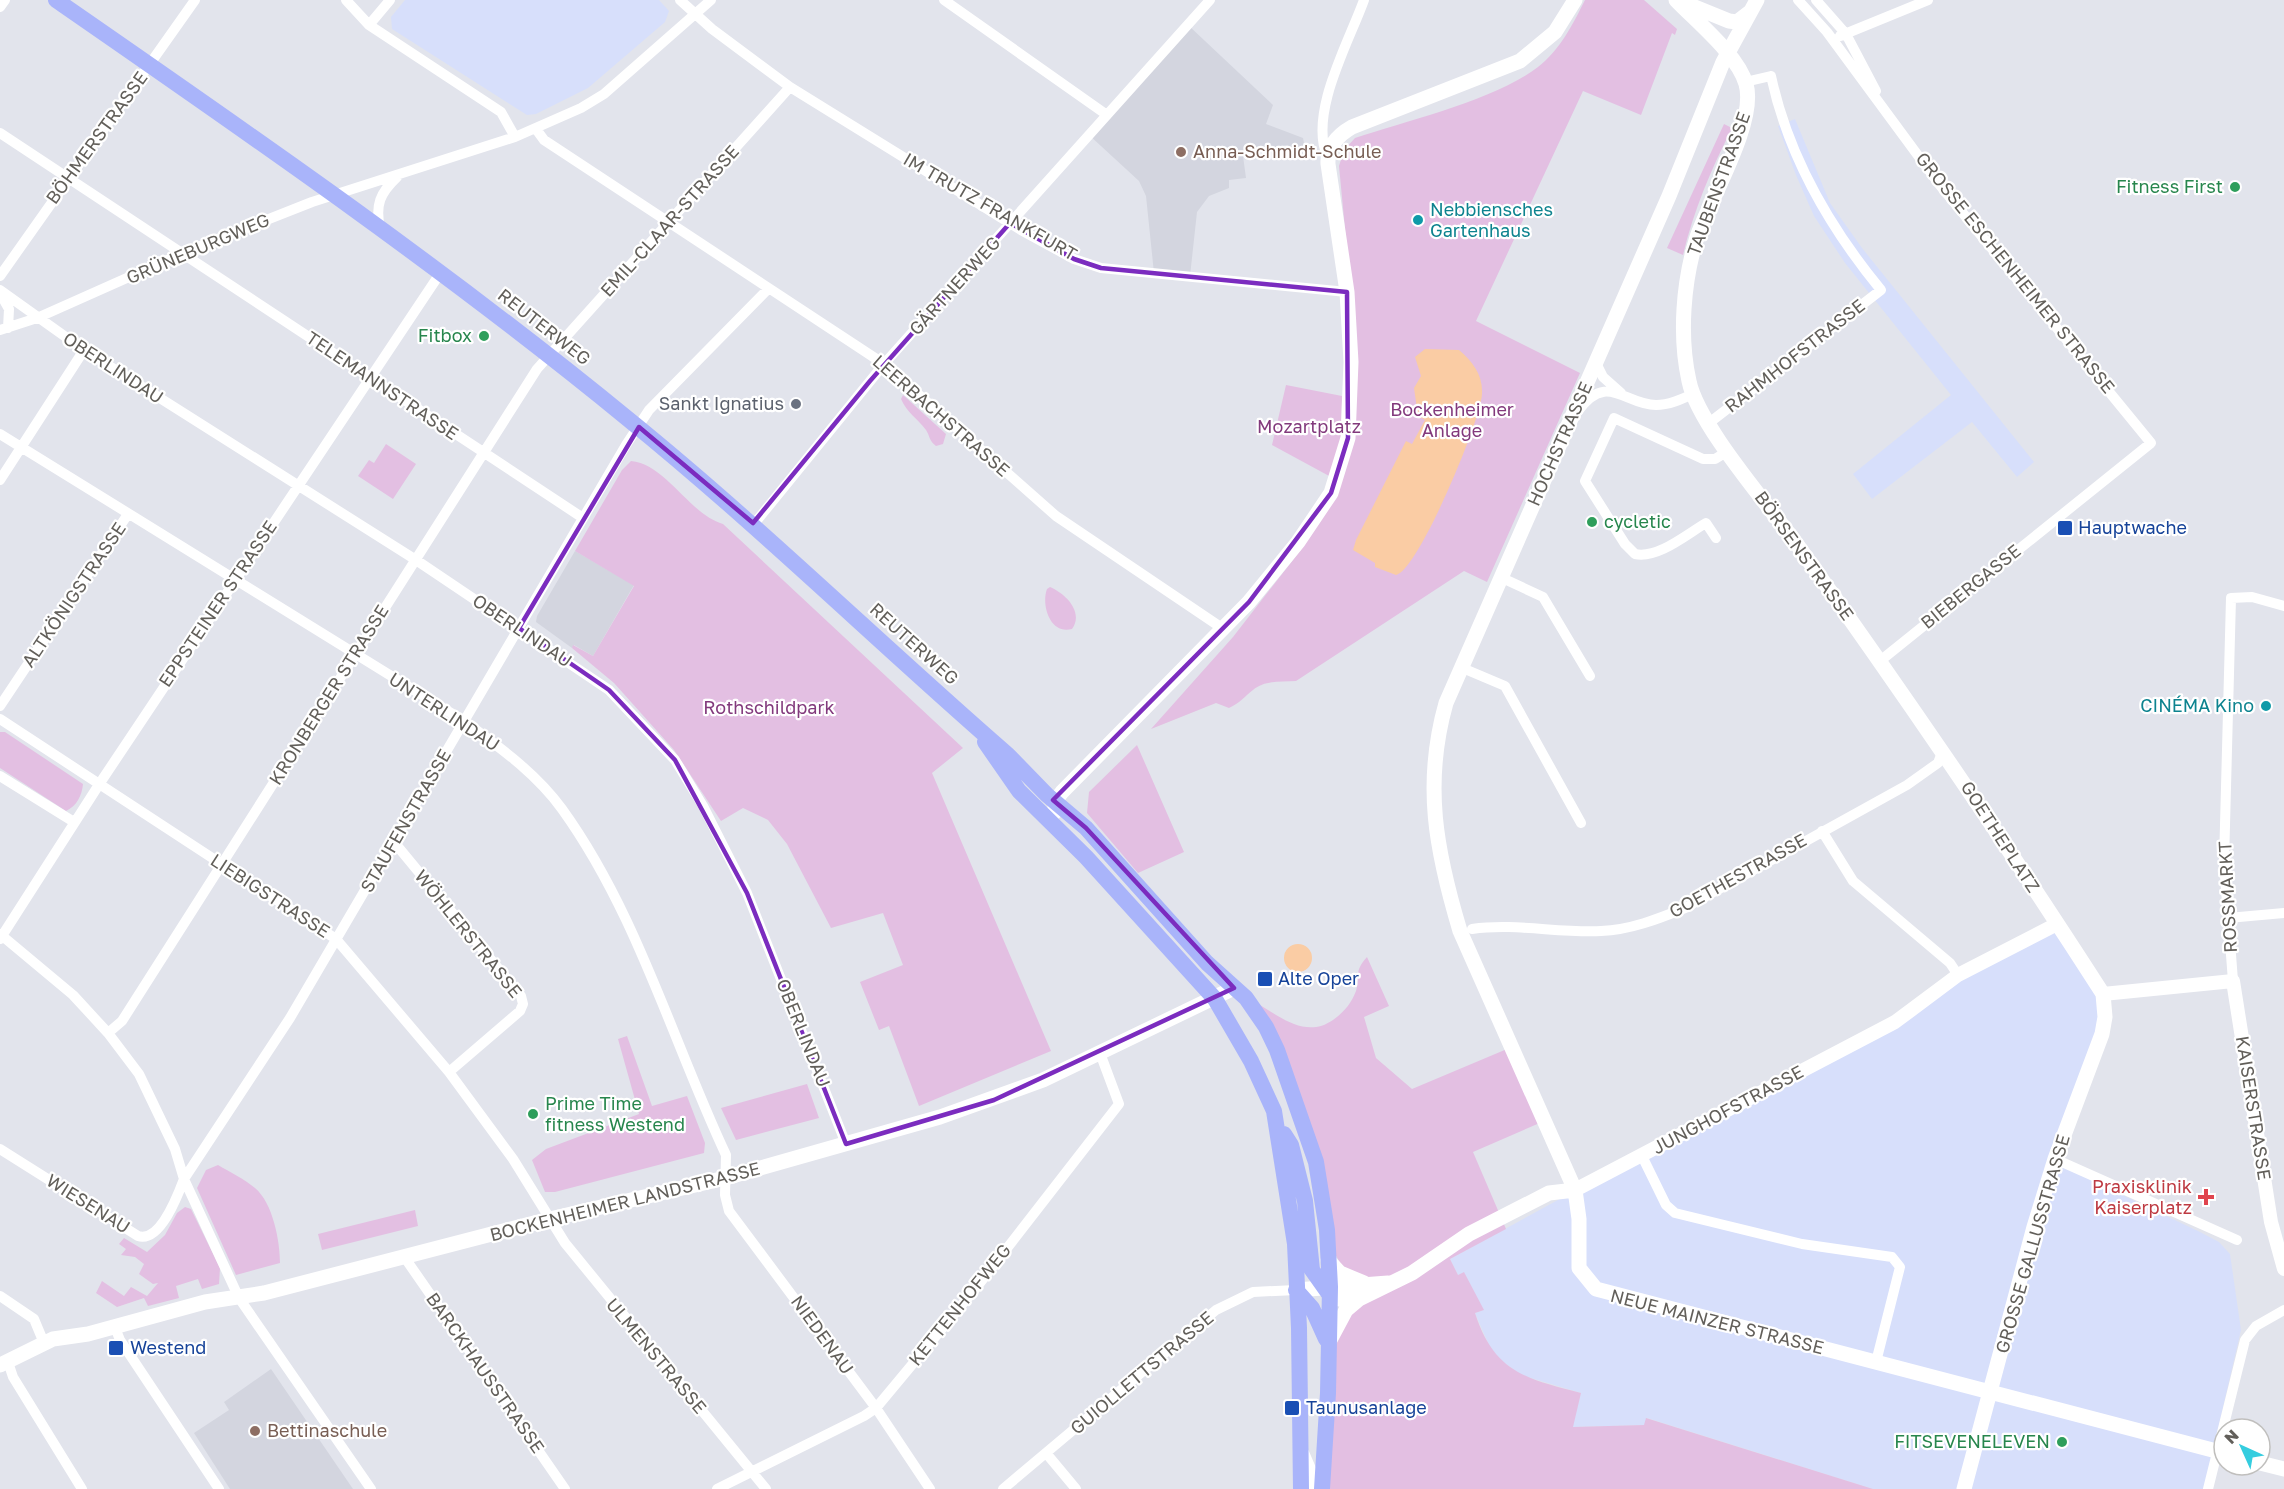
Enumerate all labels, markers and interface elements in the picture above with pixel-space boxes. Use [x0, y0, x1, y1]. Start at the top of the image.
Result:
street label: BÖHMERSTRASSE [41, 67, 152, 208]
street label: TAUBENSTRASSE [1682, 109, 1754, 259]
street label: EMIL-CLAAR-STRASSE [595, 140, 743, 301]
place label: Anna-Schmidt-Schule [1193, 140, 1381, 162]
marker: Anna-Schmidt-Schule [1174, 145, 1188, 159]
street label: IM TRUTZ FRANKFURT [900, 147, 1081, 265]
street label: GROSSE ESCHENHEIMER STRASSE [1912, 147, 2120, 397]
place label: Fitness First [2116, 175, 2223, 197]
marker: Fitness First [2228, 180, 2242, 194]
place label: Nebbiensches Gartenhaus [1430, 198, 1553, 241]
street label: GRÜNEBURGWEG [123, 208, 272, 288]
marker: Nebbiensches Gartenhaus [1411, 213, 1425, 227]
street label: GÄRTNERWEG [904, 231, 1004, 339]
street label: REUTERWEG [494, 283, 595, 369]
street label: RAHMHOFSTRASSE [1720, 294, 1869, 417]
place label: Fitbox [418, 324, 472, 346]
street label: TELEMANNSTRASSE [302, 326, 463, 444]
street label: OBERLINDAU [59, 327, 168, 408]
marker: Fitbox [477, 329, 491, 343]
street label: LEERBACHSTRASSE [869, 350, 1015, 481]
street label: HOCHSTRASSE [1522, 378, 1596, 509]
place label: Sankt Ignatius [659, 392, 784, 414]
marker: Sankt Ignatius [789, 397, 803, 411]
park label: Bockenheimer Anlage [1390, 398, 1514, 441]
park label: Mozartplatz [1257, 415, 1361, 437]
street label: BÖRSENSTRASSE [1751, 487, 1859, 624]
place label: cycletic [1604, 510, 1671, 532]
marker: cycletic [1585, 515, 1599, 529]
street label: EPPSTEINER STRASSE [153, 516, 281, 691]
place label: Hauptwache [2078, 516, 2187, 538]
street label: ALTKÖNIGSTRASSE [16, 518, 130, 671]
marker: Hauptwache [2056, 519, 2074, 537]
street label: BIEBERGASSE [1916, 539, 2025, 633]
street label: OBERLINDAU [469, 589, 576, 671]
street label: REUTERWEG [866, 598, 964, 689]
street label: KRONBERGER STRASSE [264, 600, 393, 788]
street label: UNTERLINDAU [385, 667, 504, 755]
place label: CINÉMA Kino [2140, 694, 2254, 716]
park label: Rothschildpark [703, 696, 835, 718]
marker: CINÉMA Kino [2259, 699, 2273, 713]
street label: STAUFENSTRASSE [355, 745, 455, 896]
street label: GOETHEPLATZ [1957, 777, 2045, 896]
street label: GOETHESTRASSE [1665, 828, 1810, 922]
street label: ROSSMARKT [2213, 841, 2241, 954]
street label: LIEBIGSTRASSE [207, 848, 334, 942]
street label: WÖHLERSTRASSE [410, 865, 527, 1002]
place label: Alte Oper [1278, 967, 1359, 989]
marker: Alte Oper [1256, 970, 1274, 988]
street label: OBERLINDAU [772, 975, 836, 1090]
street label: KAISERSTRASSE [2232, 1034, 2276, 1182]
street label: JUNGHOFSTRASSE [1648, 1060, 1807, 1158]
place label: Prime Time fitness Westend [545, 1092, 685, 1135]
marker: Prime Time fitness Westend [526, 1107, 540, 1121]
street label: GROSSE GALLUSSTRASSE [1990, 1132, 2074, 1356]
street label: BOCKENHEIMER LANDSTRASSE [487, 1157, 762, 1245]
street label: WIESENAU [43, 1169, 135, 1238]
place label: Praxisklinik Kaiserplatz [2092, 1175, 2192, 1218]
marker: Praxisklinik Kaiserplatz [2197, 1188, 2215, 1206]
street label: KETTENHOFWEG [903, 1239, 1015, 1370]
street label: NEUE MAINZER STRASSE [1608, 1284, 1826, 1358]
street label: BARCKHAUSSTRASSE [422, 1288, 550, 1457]
street label: NIEDENAU [787, 1291, 859, 1378]
street label: ULMENSTRASSE [602, 1293, 712, 1418]
street label: GUIOLLETTSTRASSE [1065, 1306, 1217, 1439]
place label: Westend [130, 1336, 206, 1358]
marker: Westend [107, 1339, 125, 1357]
place label: Taunusanlage [1306, 1396, 1427, 1418]
marker: Taunusanlage [1283, 1399, 1301, 1417]
north arrow [2212, 1417, 2272, 1477]
place label: Bettinaschule [267, 1419, 387, 1441]
marker: Bettinaschule [248, 1424, 262, 1438]
text: N [2220, 1425, 2243, 1448]
place label: FITSEVENELEVEN [1894, 1430, 2050, 1452]
marker: FITSEVENELEVEN [2055, 1435, 2069, 1449]

